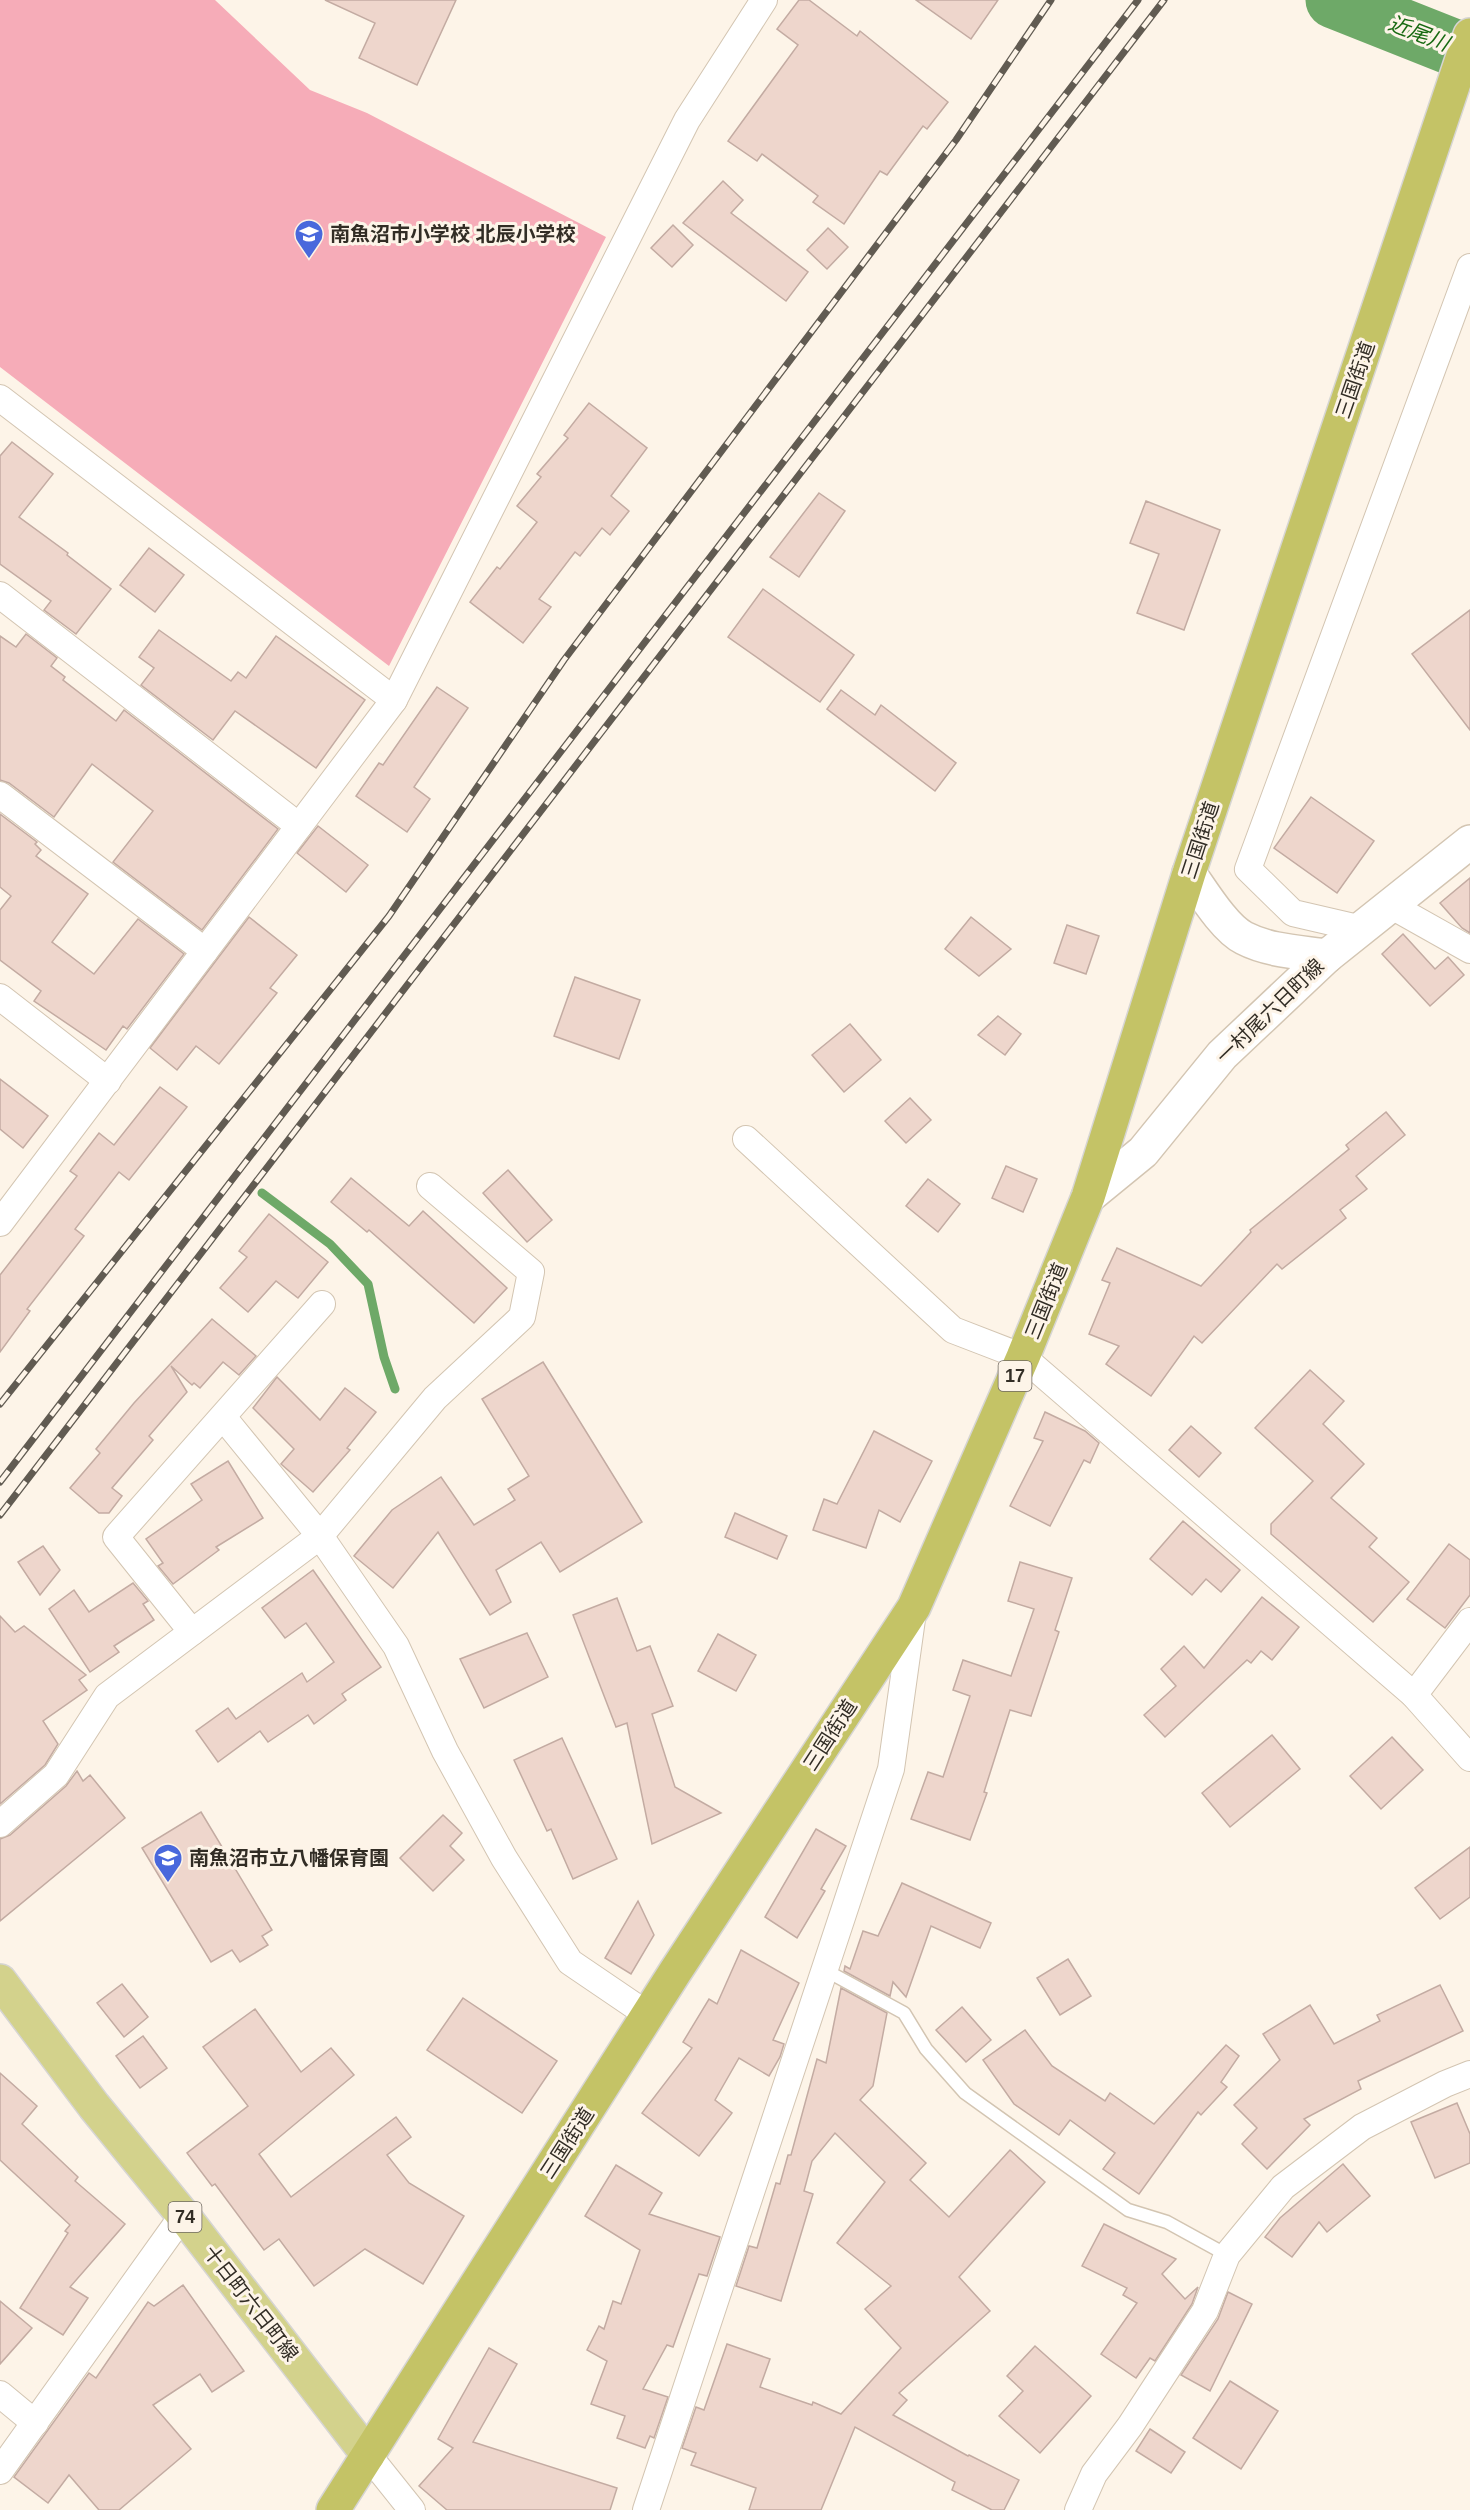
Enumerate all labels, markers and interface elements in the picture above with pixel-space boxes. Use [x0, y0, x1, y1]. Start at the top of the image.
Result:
water label: 近尾川 [1385, 11, 1454, 56]
school or university icon: 南魚沼市小学校 北辰小学校 [293, 218, 325, 260]
place label: 南魚沼市小学校 北辰小学校 [330, 223, 576, 245]
street label: 三国街道 [1332, 339, 1378, 421]
street label: 三国街道 [1177, 799, 1223, 881]
street label: 一村尾六日町線 [1212, 954, 1328, 1068]
street label: 三国街道 [1021, 1260, 1071, 1342]
road number: 17 [998, 1361, 1032, 1391]
street label: 三国街道 [799, 1695, 861, 1775]
school or university icon: 南魚沼市立八幡保育園 [152, 1842, 184, 1884]
place label: 南魚沼市立八幡保育園 [189, 1847, 389, 1869]
street label: 三国街道 [536, 2103, 598, 2183]
road number: 74 [168, 2202, 201, 2232]
street label: 十日町六日町線 [199, 2241, 303, 2365]

